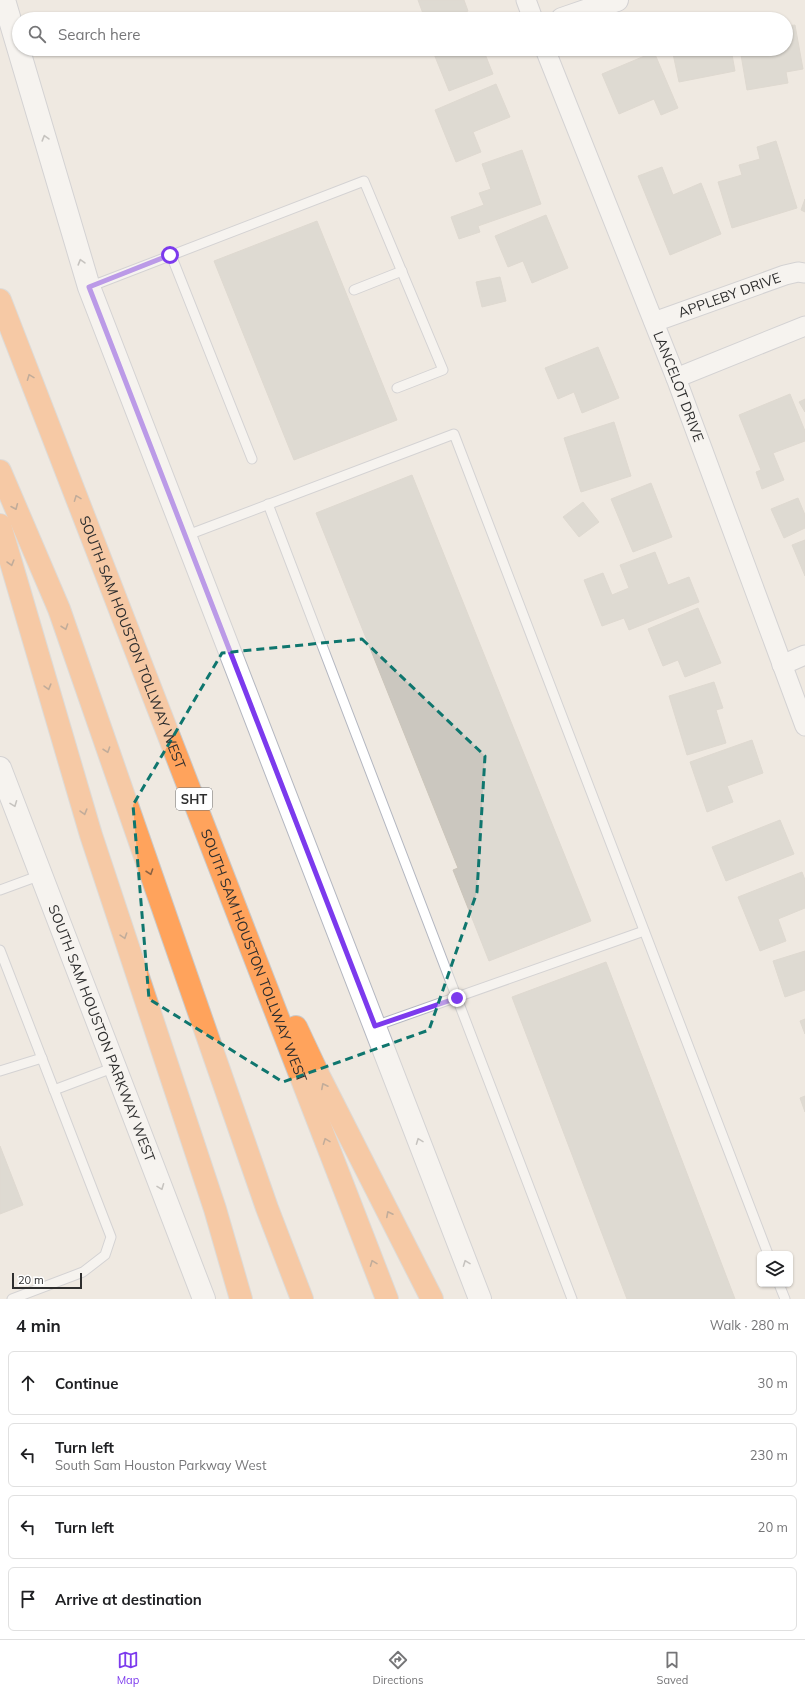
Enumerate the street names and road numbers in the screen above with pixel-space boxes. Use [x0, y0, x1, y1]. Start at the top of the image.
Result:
street label: APPLEBY DRIVE [676, 268, 783, 322]
street label: LANCELOT DRIVE [649, 328, 708, 444]
street label: SOUTH SAM HOUSTON TOLLWAY WEST [75, 513, 190, 772]
road number: SHT [176, 788, 212, 810]
street label: SOUTH SAM HOUSTON TOLLWAY WEST [197, 826, 311, 1085]
street label: SOUTH SAM HOUSTON PARKWAY WEST [44, 902, 160, 1165]

